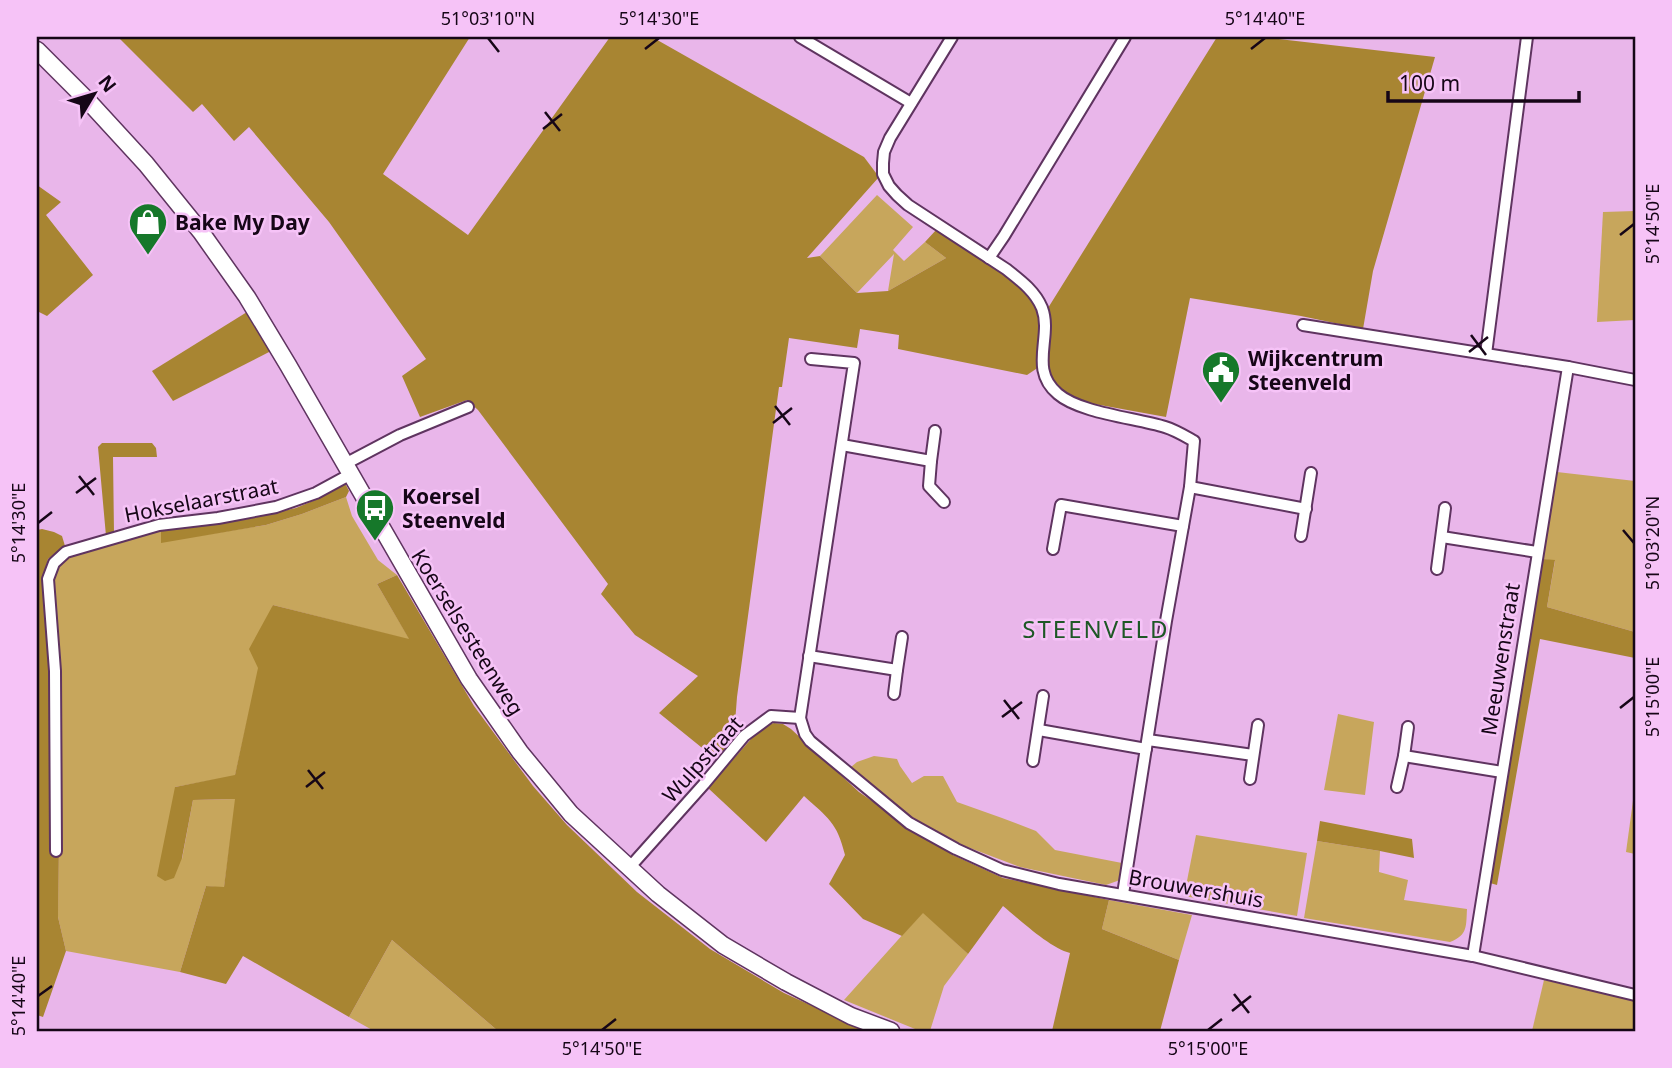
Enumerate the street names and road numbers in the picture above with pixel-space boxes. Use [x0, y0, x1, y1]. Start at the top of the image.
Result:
street label: Hokselaarstraat [122, 471, 281, 529]
street label: Koerselsesteenweg [406, 544, 530, 720]
street label: Meeuwenstraat [1474, 580, 1526, 737]
street label: Wulpstraat [656, 709, 749, 808]
street label: Brouwershuis [1127, 862, 1265, 914]

